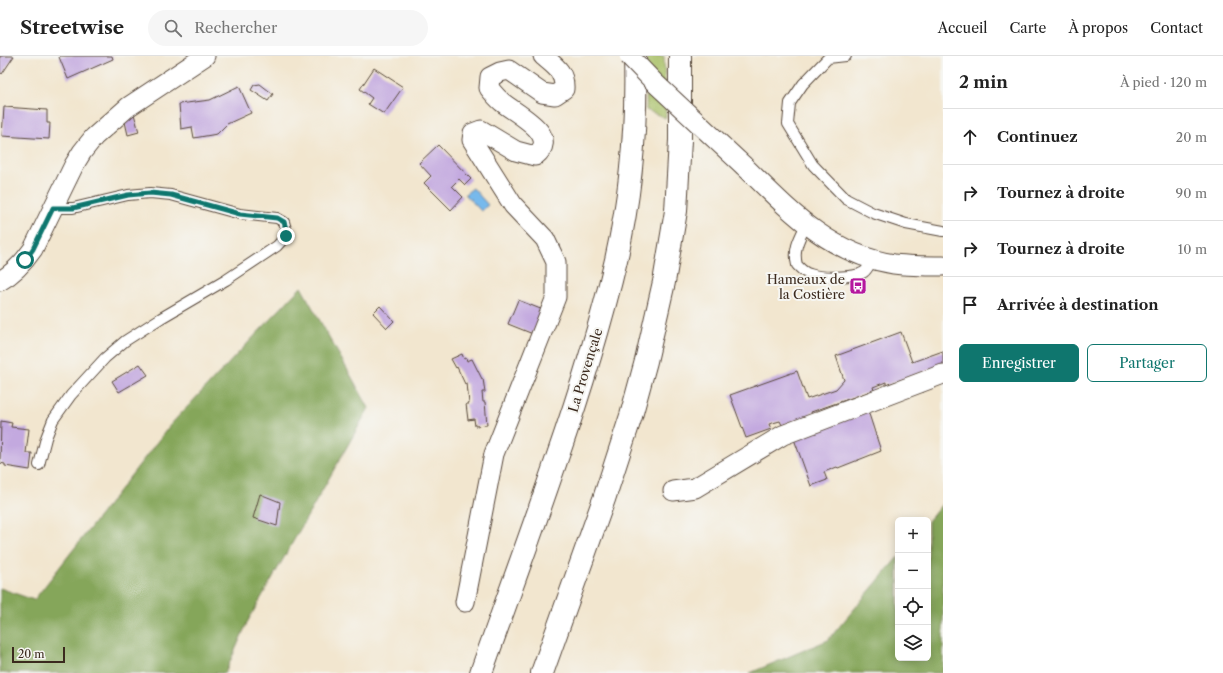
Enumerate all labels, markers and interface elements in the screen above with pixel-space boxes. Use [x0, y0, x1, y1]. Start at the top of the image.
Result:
search box [148, 10, 428, 46]
text: Streetwise [20, 16, 124, 39]
icon: search [162, 17, 184, 39]
text: Rechercher [194, 18, 277, 37]
text: Accueil [938, 19, 988, 37]
text: Carte [1010, 19, 1046, 37]
text: À propos [1068, 19, 1128, 37]
text: Contact [1150, 19, 1203, 37]
text: 2 min [959, 72, 1008, 92]
text: À pied · 120 m [1120, 74, 1207, 90]
icon: ahead [959, 126, 981, 148]
text: Continuez [997, 127, 1078, 146]
text: 20 m [1176, 129, 1207, 145]
icon: right [959, 182, 981, 204]
text: Tournez à droite [997, 183, 1125, 202]
text: 90 m [1176, 185, 1207, 201]
route end [277, 227, 295, 245]
icon: right [959, 238, 981, 260]
text: Tournez à droite [997, 239, 1125, 258]
text: 10 m [1178, 241, 1207, 257]
route start [16, 251, 34, 269]
place label: Hameaux de la Costière [767, 271, 845, 302]
bus stop icon: Hameaux de la Costière [848, 276, 868, 296]
icon: arrive [959, 294, 981, 316]
text: Arrivée à destination [997, 295, 1159, 314]
street label: La Provençale [565, 326, 605, 414]
button: Enregistrer [959, 344, 1079, 382]
button: Partager [1087, 344, 1207, 382]
map controls [895, 517, 931, 661]
button: + [895, 517, 931, 553]
button: − [895, 553, 931, 589]
button: locate [895, 589, 931, 625]
button: layers [895, 625, 931, 661]
scale bar [12, 645, 65, 664]
text: 20 m [18, 647, 44, 661]

